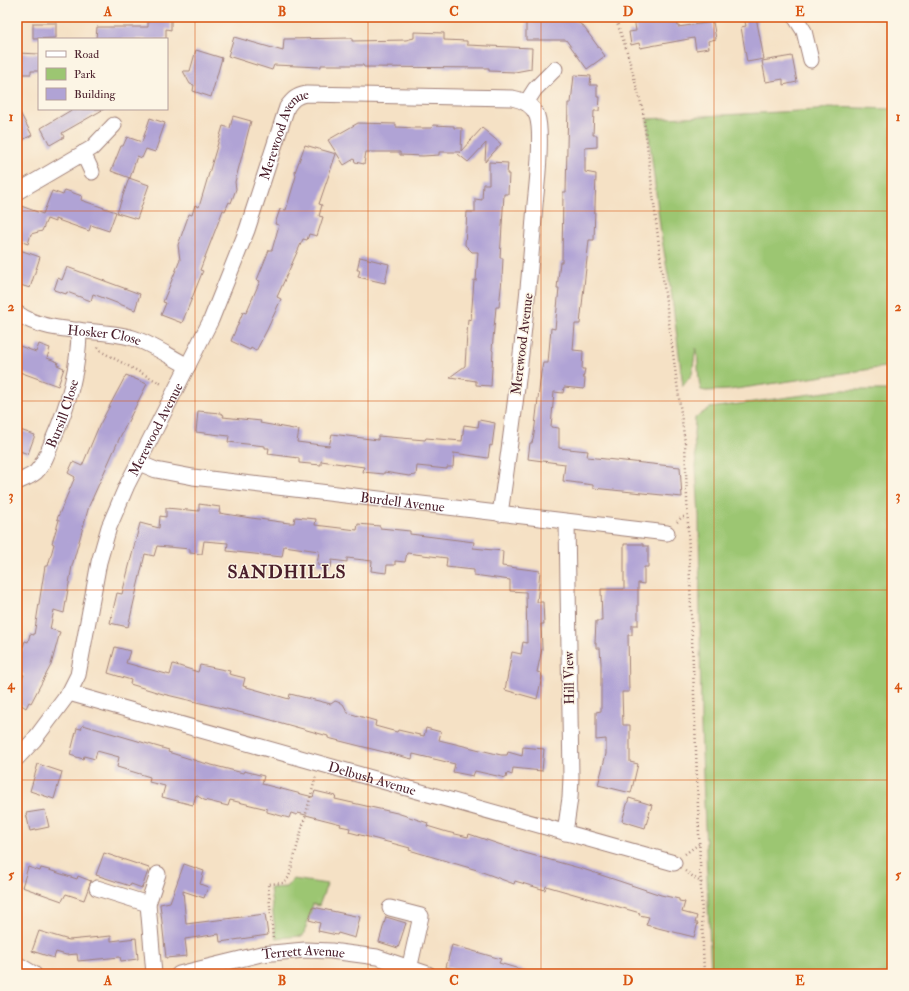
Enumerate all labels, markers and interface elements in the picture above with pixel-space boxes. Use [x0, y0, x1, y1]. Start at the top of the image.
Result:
text: A [103, 4, 113, 20]
text: B [278, 4, 286, 20]
text: C [449, 4, 459, 20]
text: D [623, 4, 634, 20]
text: E [795, 4, 805, 20]
legend [38, 38, 168, 110]
text: Road [74, 47, 99, 62]
text: Park [74, 67, 96, 82]
street label: Merewood Avenue [255, 85, 310, 182]
text: Building [74, 87, 117, 102]
text: 1 [9, 109, 14, 125]
text: 1 [896, 109, 901, 125]
street label: Merewood Avenue [507, 292, 537, 396]
text: 2 [8, 299, 15, 315]
text: 2 [895, 299, 902, 315]
street label: Hosker Close [67, 321, 144, 349]
street label: Bursill Close [42, 378, 82, 450]
street label: Merewood Avenue [124, 380, 186, 479]
text: 3 [9, 488, 14, 504]
street label: Burdell Avenue [359, 488, 446, 515]
text: 3 [896, 488, 901, 504]
district label: SANDHILLS [227, 561, 347, 584]
street label: Hill View [560, 651, 578, 705]
text: 4 [6, 677, 15, 693]
text: 4 [893, 677, 902, 693]
street label: Delbush Avenue [326, 758, 418, 799]
text: 5 [8, 867, 14, 883]
text: 5 [895, 867, 901, 883]
street label: Terrett Avenue [261, 941, 346, 962]
text: A [103, 973, 113, 989]
text: B [278, 973, 286, 989]
text: C [449, 973, 459, 989]
text: D [623, 973, 634, 989]
text: E [795, 973, 805, 989]

